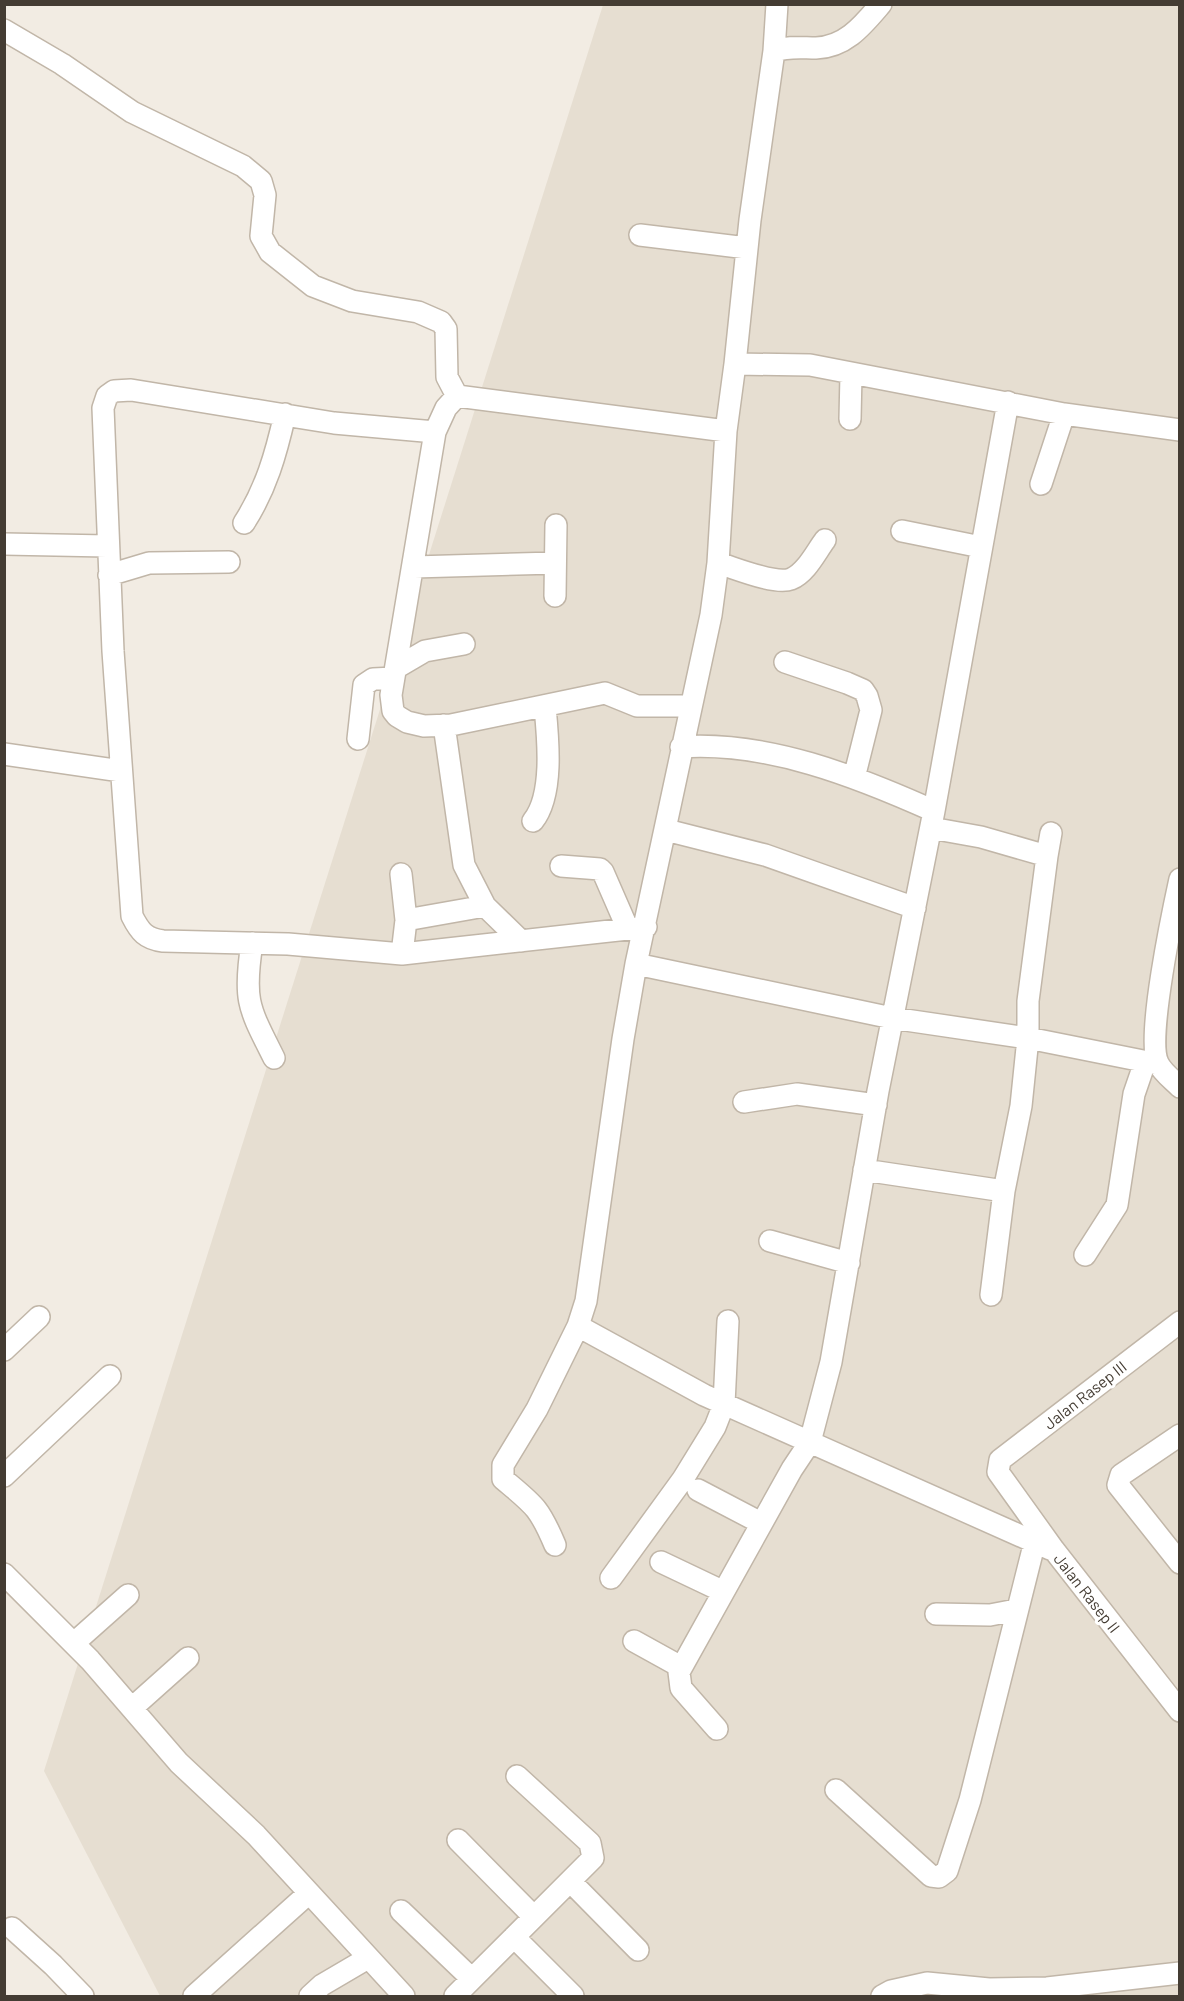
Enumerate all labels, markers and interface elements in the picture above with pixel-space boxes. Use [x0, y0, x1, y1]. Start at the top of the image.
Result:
street label: Jalan Rasep III [1040, 1356, 1130, 1433]
street label: Jalan Rasep II [1050, 1549, 1124, 1636]

